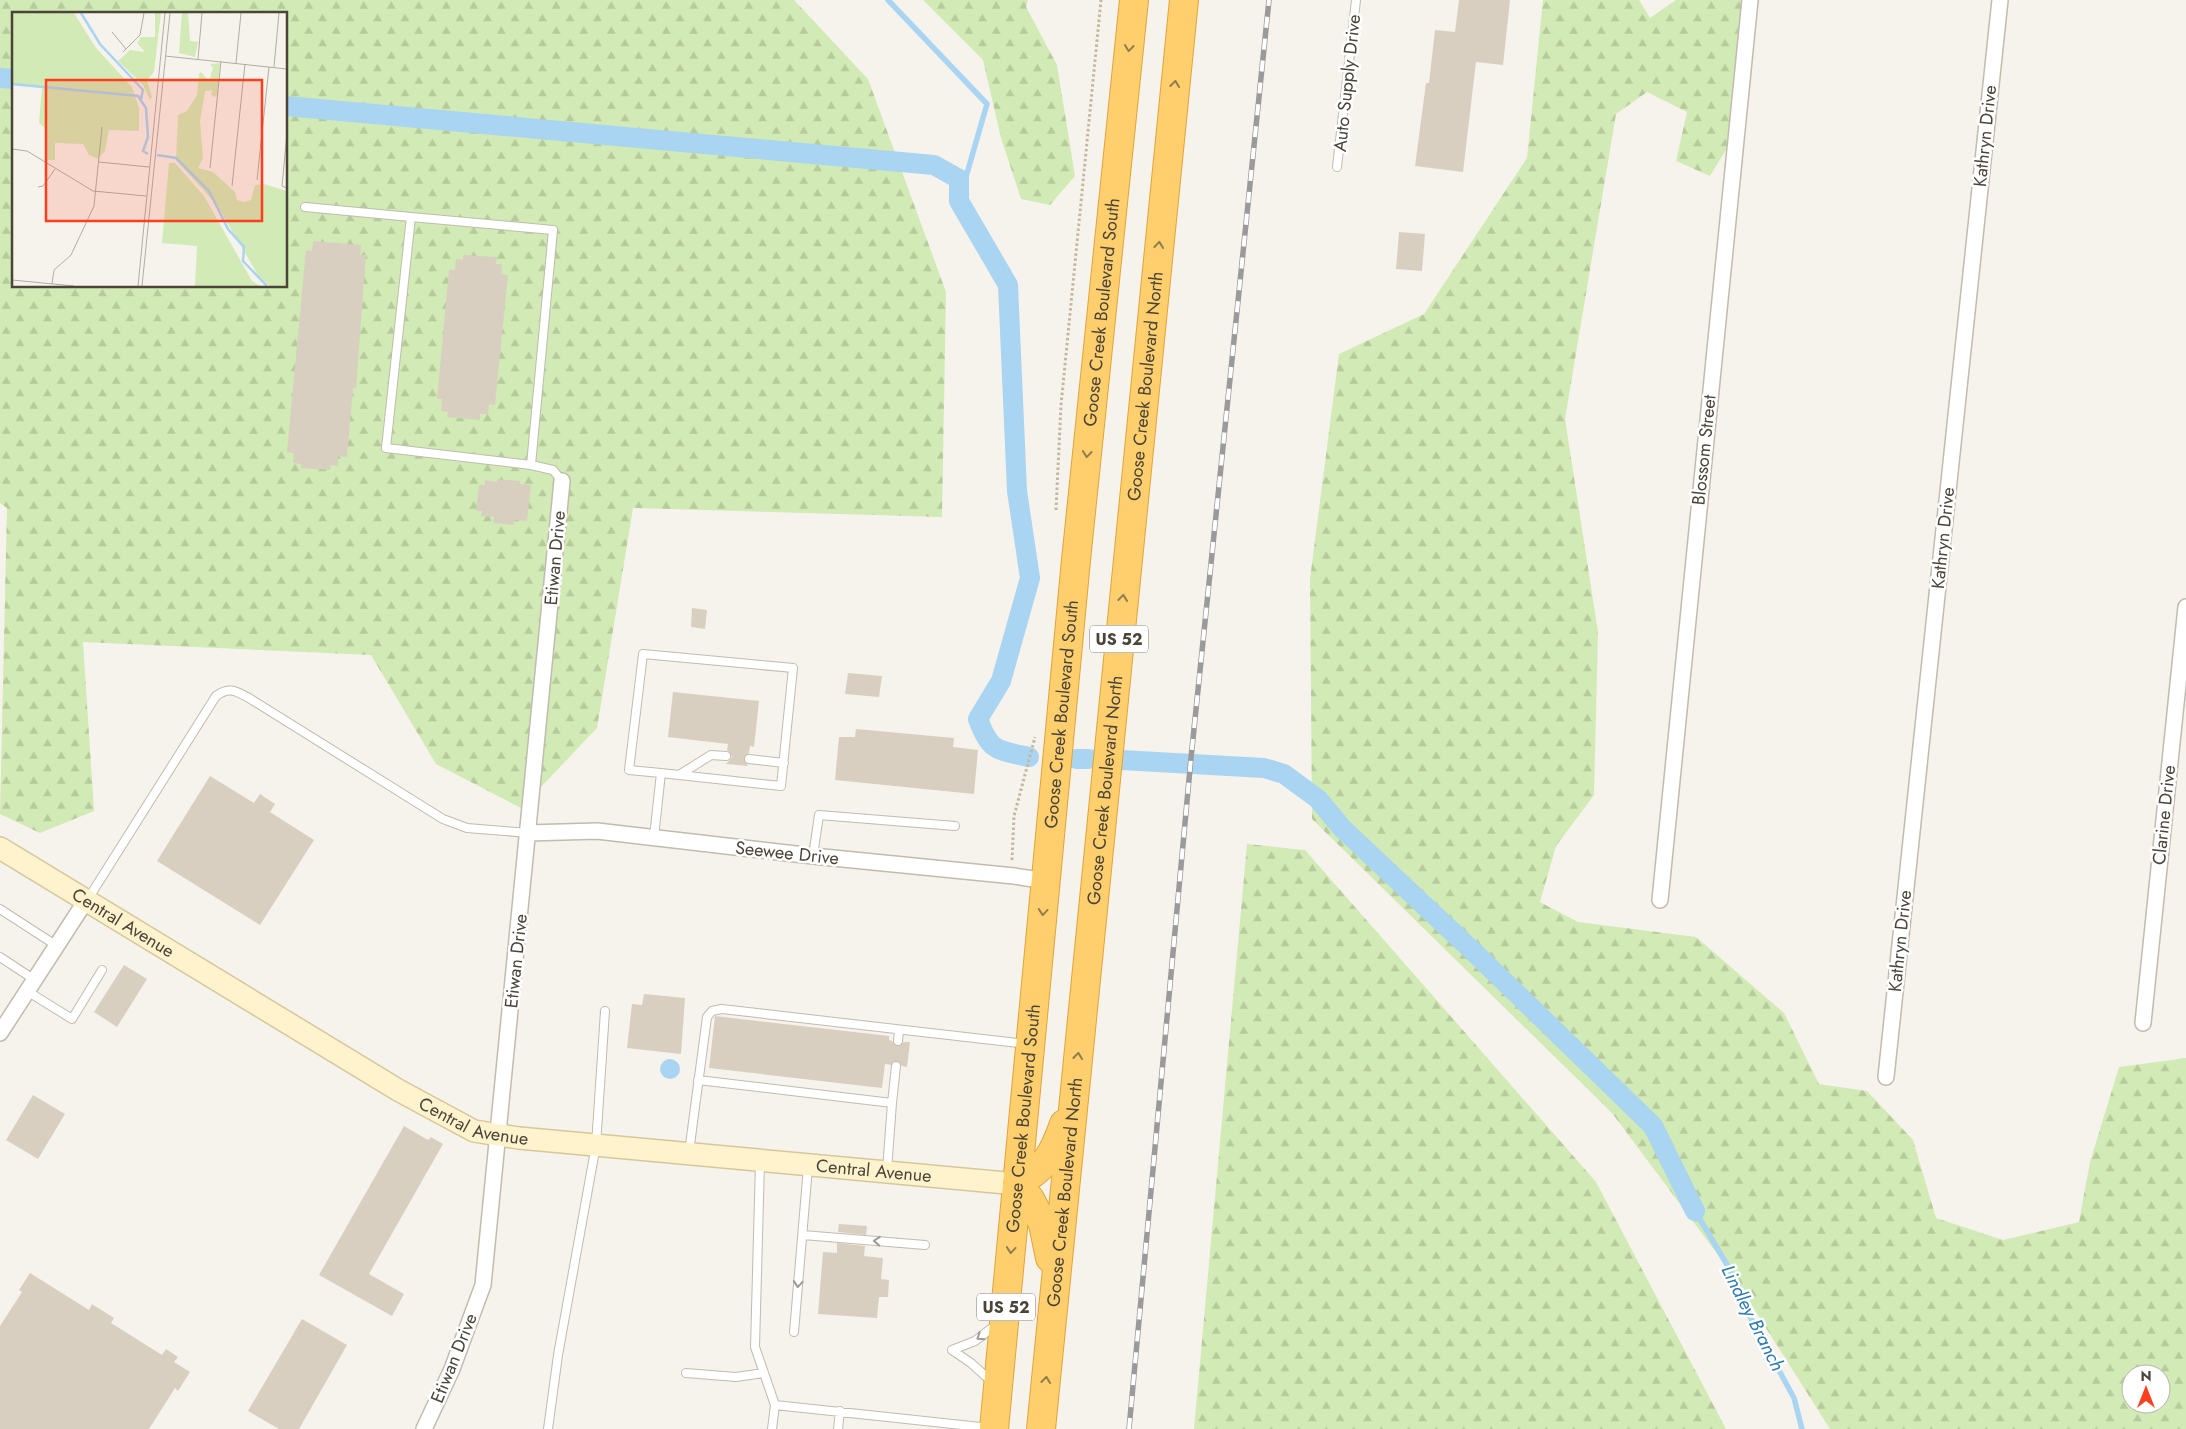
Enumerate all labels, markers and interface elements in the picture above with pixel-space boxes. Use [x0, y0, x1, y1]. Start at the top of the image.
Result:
inset map [12, 12, 288, 288]
street label: Auto Supply Drive [1327, 13, 1367, 153]
one-way arrow [1124, 45, 1135, 53]
one-way arrow [1169, 79, 1180, 87]
street label: Kathryn Drive [1967, 84, 2003, 188]
street label: Goose Creek Boulevard South [1077, 197, 1126, 428]
one-way arrow [1153, 241, 1164, 249]
street label: Goose Creek Boulevard North [1121, 270, 1170, 502]
street label: Blossom Street [1685, 393, 1723, 506]
one-way arrow [1082, 450, 1093, 458]
street label: Kathryn Drive [1925, 486, 1961, 590]
street label: Etiwan Drive [538, 510, 572, 606]
one-way arrow [1117, 594, 1128, 602]
street label: Goose Creek Boulevard South [1038, 599, 1085, 830]
road number: US 52 [1090, 626, 1148, 652]
street label: Goose Creek Boulevard North [1081, 674, 1129, 906]
street label: Clarine Drive [2146, 764, 2182, 866]
street label: Seewee Drive [734, 835, 840, 871]
street label: Central Avenue [67, 882, 179, 964]
street label: Kathryn Drive [1882, 889, 1918, 993]
one-way arrow [1038, 908, 1049, 916]
street label: Etiwan Drive [498, 913, 534, 1009]
street label: Goose Creek Boulevard South [1000, 1003, 1047, 1234]
one-way arrow [1072, 1052, 1083, 1060]
street label: Goose Creek Boulevard North [1040, 1076, 1089, 1308]
street label: Central Avenue [414, 1091, 529, 1152]
street label: Central Avenue [815, 1152, 933, 1189]
one-way arrow [872, 1236, 880, 1247]
one-way arrow [1006, 1246, 1017, 1254]
water label: Lindley Branch [1715, 1260, 1791, 1376]
one-way arrow [793, 1280, 804, 1288]
road number: US 52 [977, 1294, 1035, 1320]
street label: Etiwan Drive [424, 1309, 484, 1407]
one-way arrow [976, 1331, 986, 1340]
north arrow [2121, 1364, 2171, 1414]
text: N [2140, 1366, 2152, 1386]
one-way arrow [1040, 1376, 1051, 1384]

